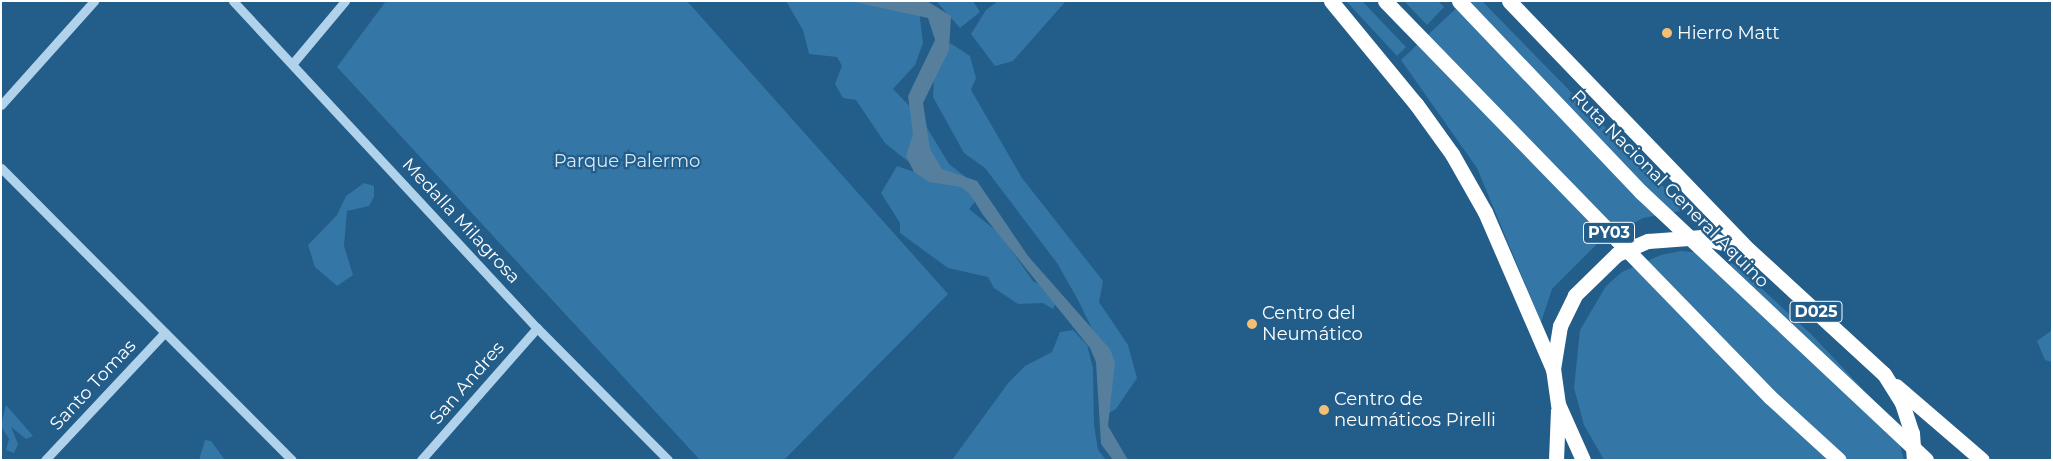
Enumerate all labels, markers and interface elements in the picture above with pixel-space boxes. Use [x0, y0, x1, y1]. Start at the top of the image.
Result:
place label: Hierro Matt [1677, 22, 1780, 44]
marker: Hierro Matt [1661, 27, 1673, 39]
street label: Ruta Nacional General Aquino [1567, 86, 1773, 292]
park label: Parque Palermo [554, 150, 700, 172]
street label: Medalla Milagrosa [397, 154, 525, 288]
road number: PY03 [1583, 220, 1635, 247]
road number: D025 [1788, 298, 1844, 326]
place label: Centro del Neumático [1262, 303, 1363, 346]
marker: Centro del Neumático [1246, 318, 1258, 330]
street label: Santo Tomas [46, 335, 140, 435]
street label: San Andres [425, 337, 509, 429]
place label: Centro de neumáticos Pirelli [1334, 389, 1496, 432]
marker: Centro de neumáticos Pirelli [1318, 404, 1330, 416]

